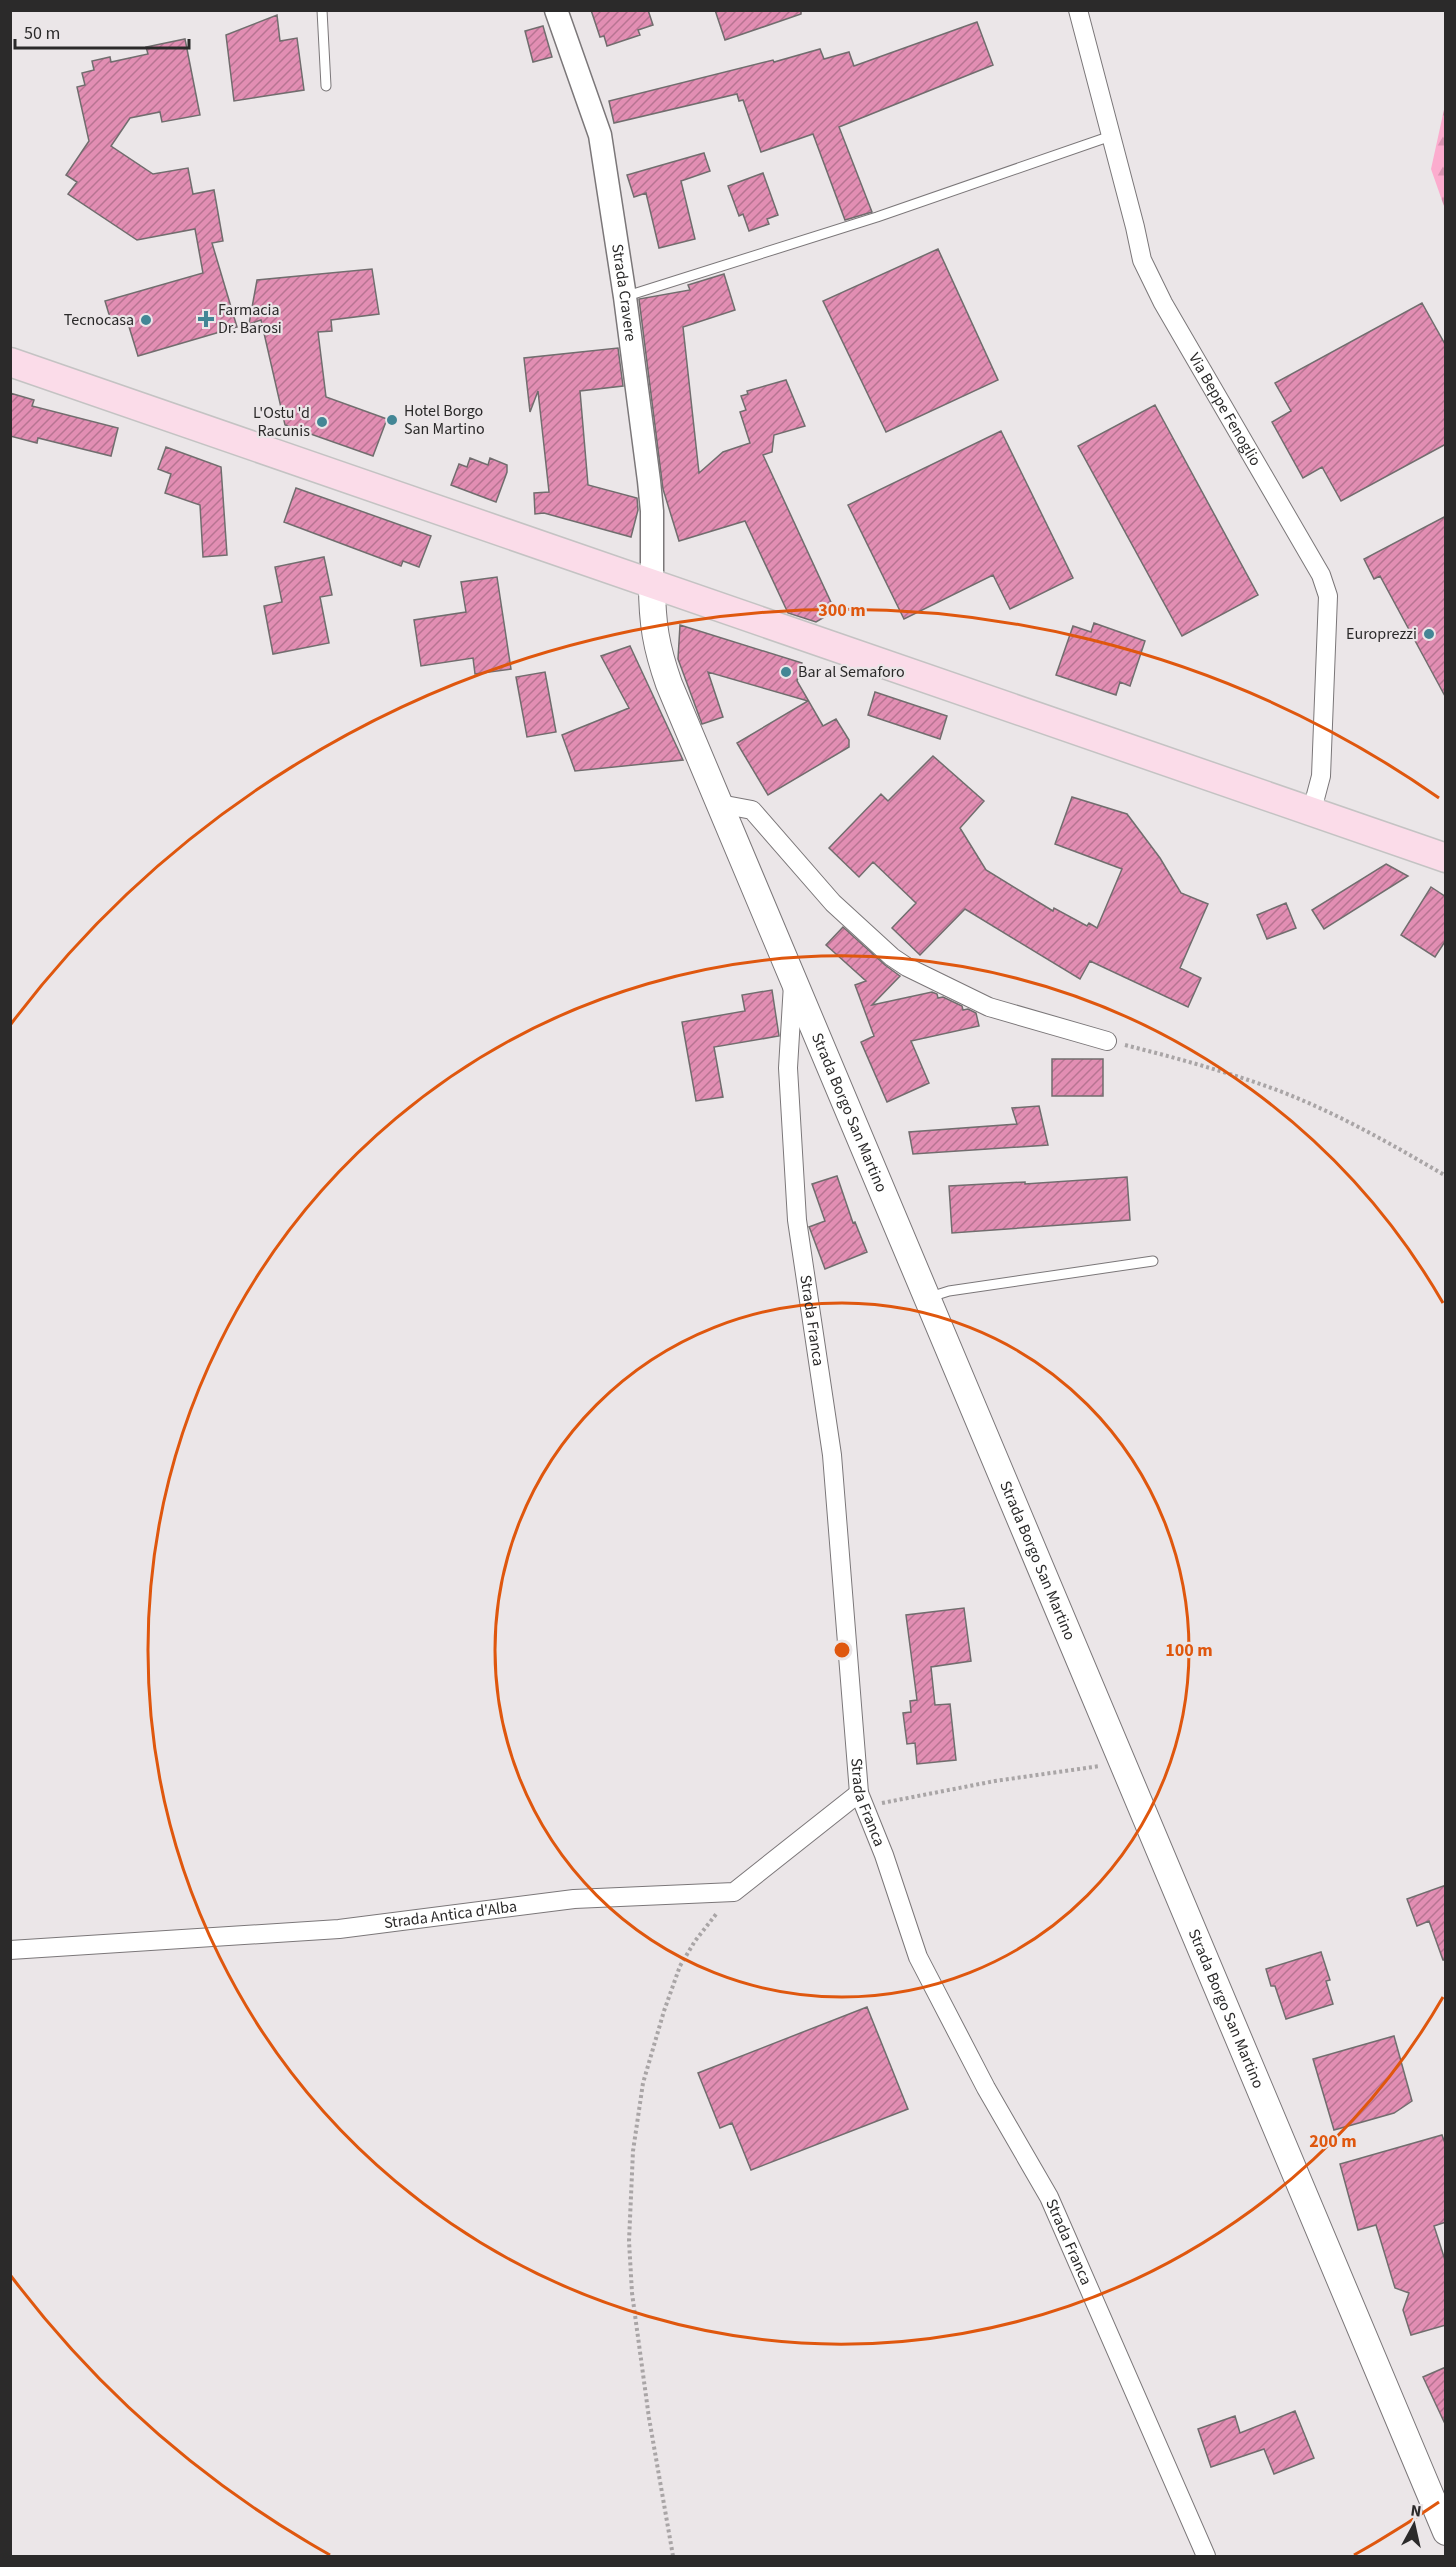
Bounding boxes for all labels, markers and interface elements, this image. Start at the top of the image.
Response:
scale bar [15,12,189,50]
text: 50 m [24,21,60,46]
street label: Strada Cravere [606,242,642,343]
place label: Farmacia Dr. Barosi [218,299,282,339]
place label: Tecnocasa [64,309,134,331]
marker: Farmacia Dr. Barosi [199,312,213,326]
marker: Tecnocasa [139,313,153,327]
street label: Via Beppe Fenoglio [1183,349,1266,470]
place label: Hotel Borgo San Martino [404,400,485,440]
place label: L'Ostu 'd Racunis [253,402,310,442]
marker: Hotel Borgo San Martino [385,413,399,427]
marker: L'Ostu 'd Racunis [315,415,329,429]
text: 300 m [818,598,866,623]
place label: Europrezzi [1346,623,1417,645]
marker: Europrezzi [1422,627,1436,641]
place label: Bar al Semaforo [798,661,905,683]
marker: Bar al Semaforo [779,665,793,679]
street label: Strada Borgo San Martino [806,1030,892,1196]
street label: Strada Franca [794,1273,830,1368]
street label: Strada Borgo San Martino [994,1478,1081,1644]
text: 100 m [1165,1638,1213,1663]
centre of rings [832,1640,852,1660]
street label: Strada Franca [845,1757,890,1850]
street label: Strada Antica d'Alba [383,1895,518,1934]
street label: Strada Borgo San Martino [1183,1926,1269,2092]
text: 200 m [1309,2129,1357,2154]
street label: Strada Franca [1040,2195,1097,2288]
north arrow [1384,2495,1444,2555]
text: N [1409,2500,1423,2523]

